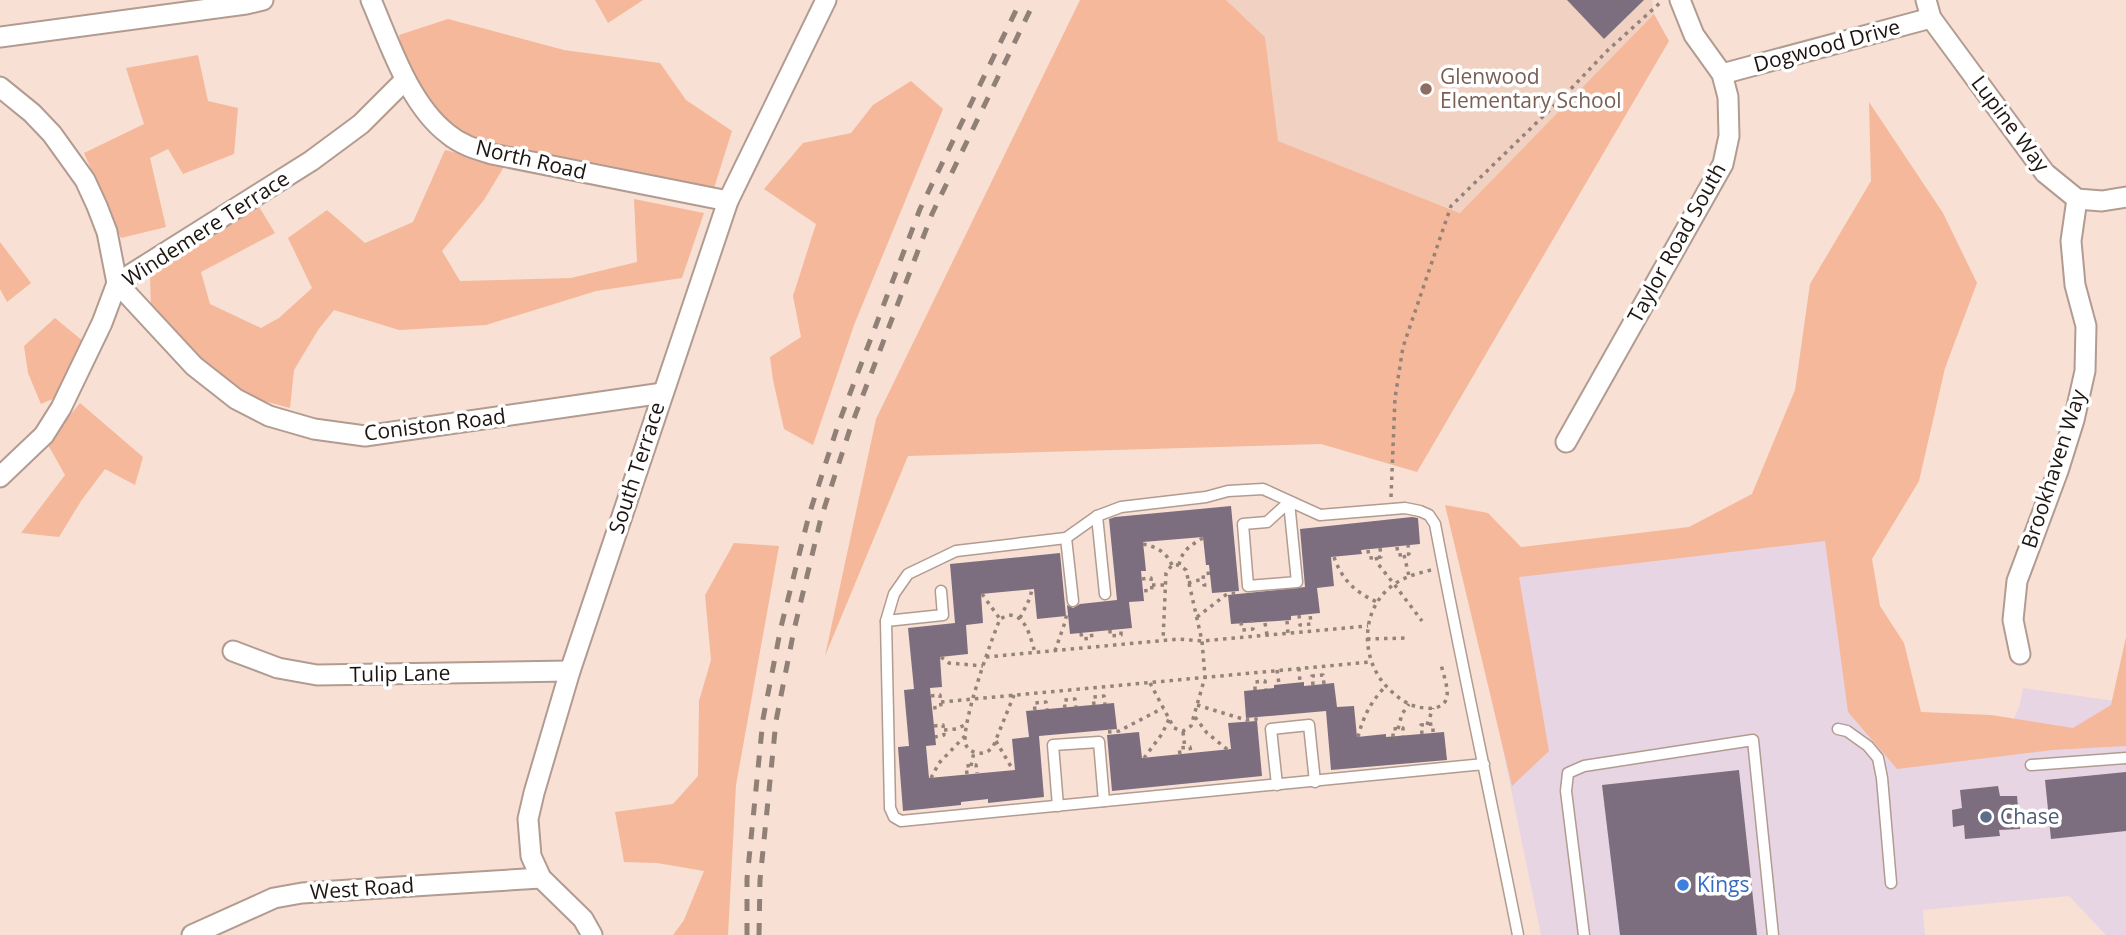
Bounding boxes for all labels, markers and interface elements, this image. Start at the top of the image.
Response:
street label: Dogwood Drive [1750,12,1903,78]
place label: Glenwood Elementary School [1440,62,1622,114]
street label: Lupine Way [1965,70,2056,178]
marker: Glenwood Elementary School [1418,81,1434,97]
street label: North Road [473,133,589,185]
street label: Taylor Road South [1621,158,1732,327]
street label: Windemere Terrace [117,164,294,293]
street label: Brookhaven Way [2014,385,2092,552]
street label: South Terrace [602,398,671,537]
street label: Coniston Road [362,401,507,447]
street label: Tulip Lane [349,658,451,688]
place label: Chase [2000,802,2060,830]
marker: Chase [1978,809,1994,825]
street label: West Road [309,870,415,906]
place label: Kings [1697,870,1749,898]
marker: Kings [1675,877,1691,893]

